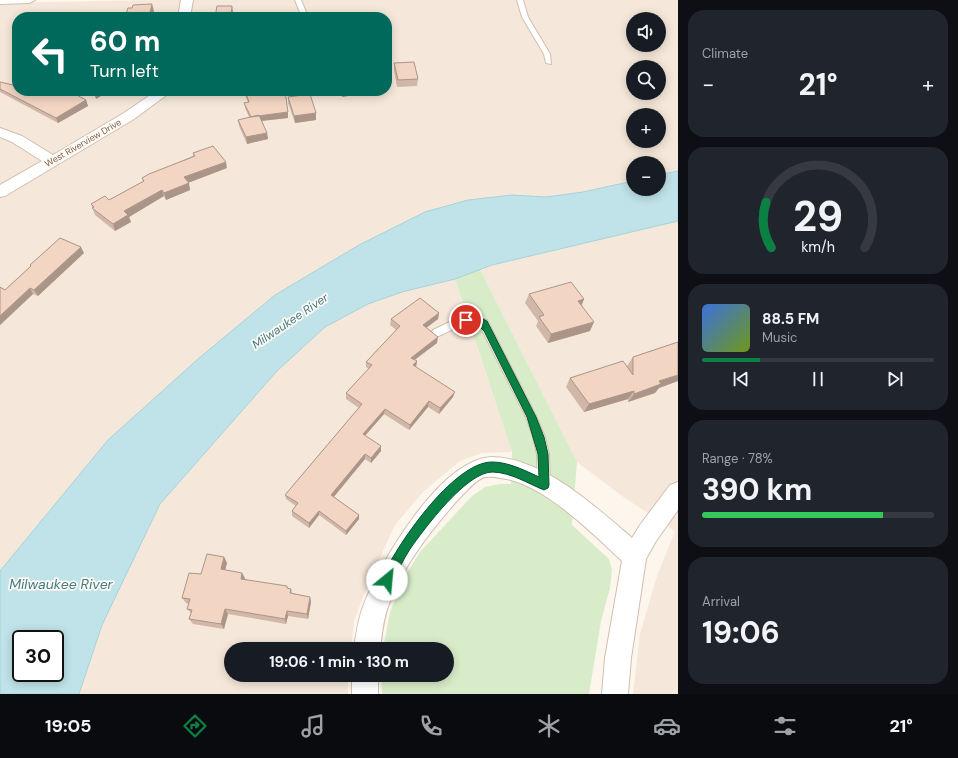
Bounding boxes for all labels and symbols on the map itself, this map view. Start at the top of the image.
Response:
street label: West Riverview Drive [43,116,123,170]
water label: Milwaukee River [249,289,332,352]
pin [449,303,483,337]
position arrow [366,559,408,601]
water label: Milwaukee River [9,575,114,593]
speed limit sign: 30 [12,630,64,682]

